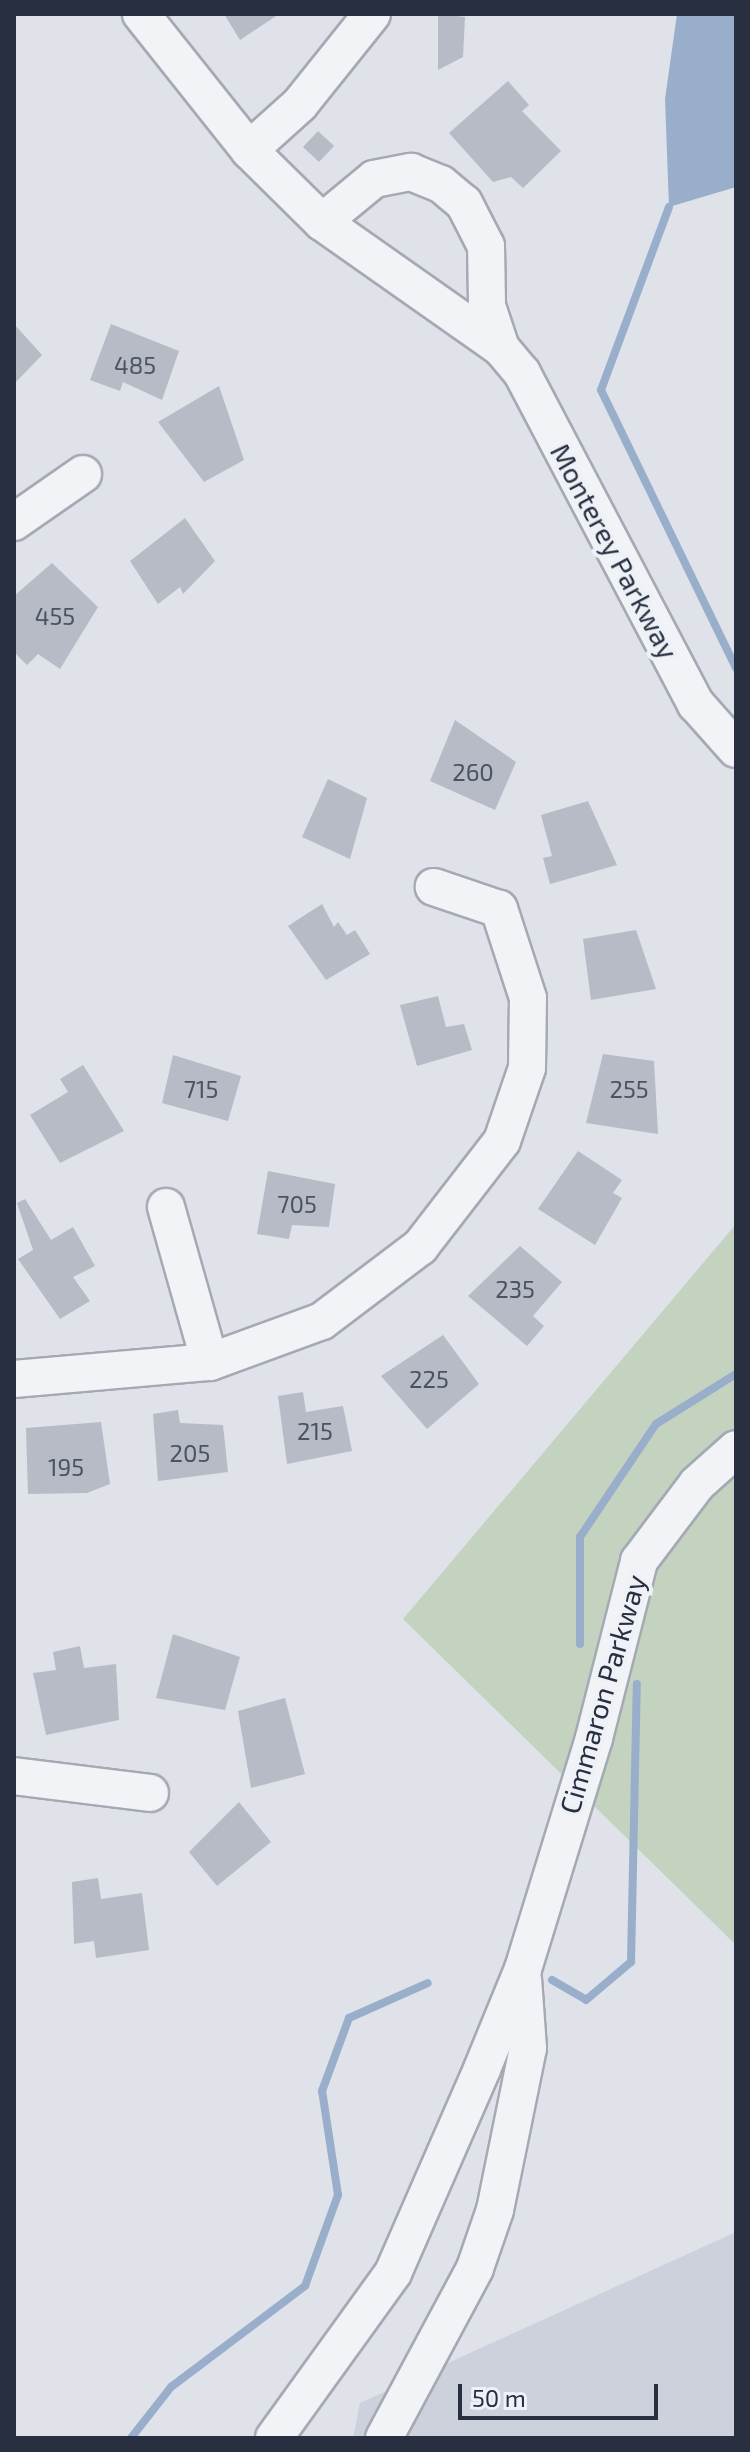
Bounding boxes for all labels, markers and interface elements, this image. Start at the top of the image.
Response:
house number: 485 [114,351,156,379]
street label: Monterey Parkway [544,437,686,665]
house number: 455 [35,602,75,630]
house number: 260 [452,758,494,786]
house number: 715 [184,1075,218,1103]
house number: 255 [609,1075,649,1103]
house number: 705 [277,1190,317,1218]
house number: 235 [495,1275,535,1303]
house number: 225 [409,1365,449,1393]
house number: 215 [297,1417,333,1445]
house number: 205 [170,1439,210,1467]
house number: 195 [48,1453,84,1481]
street label: Cimmaron Parkway [552,1571,652,1817]
scale bar [462,2368,662,2418]
text: 50 m [472,2383,526,2412]

